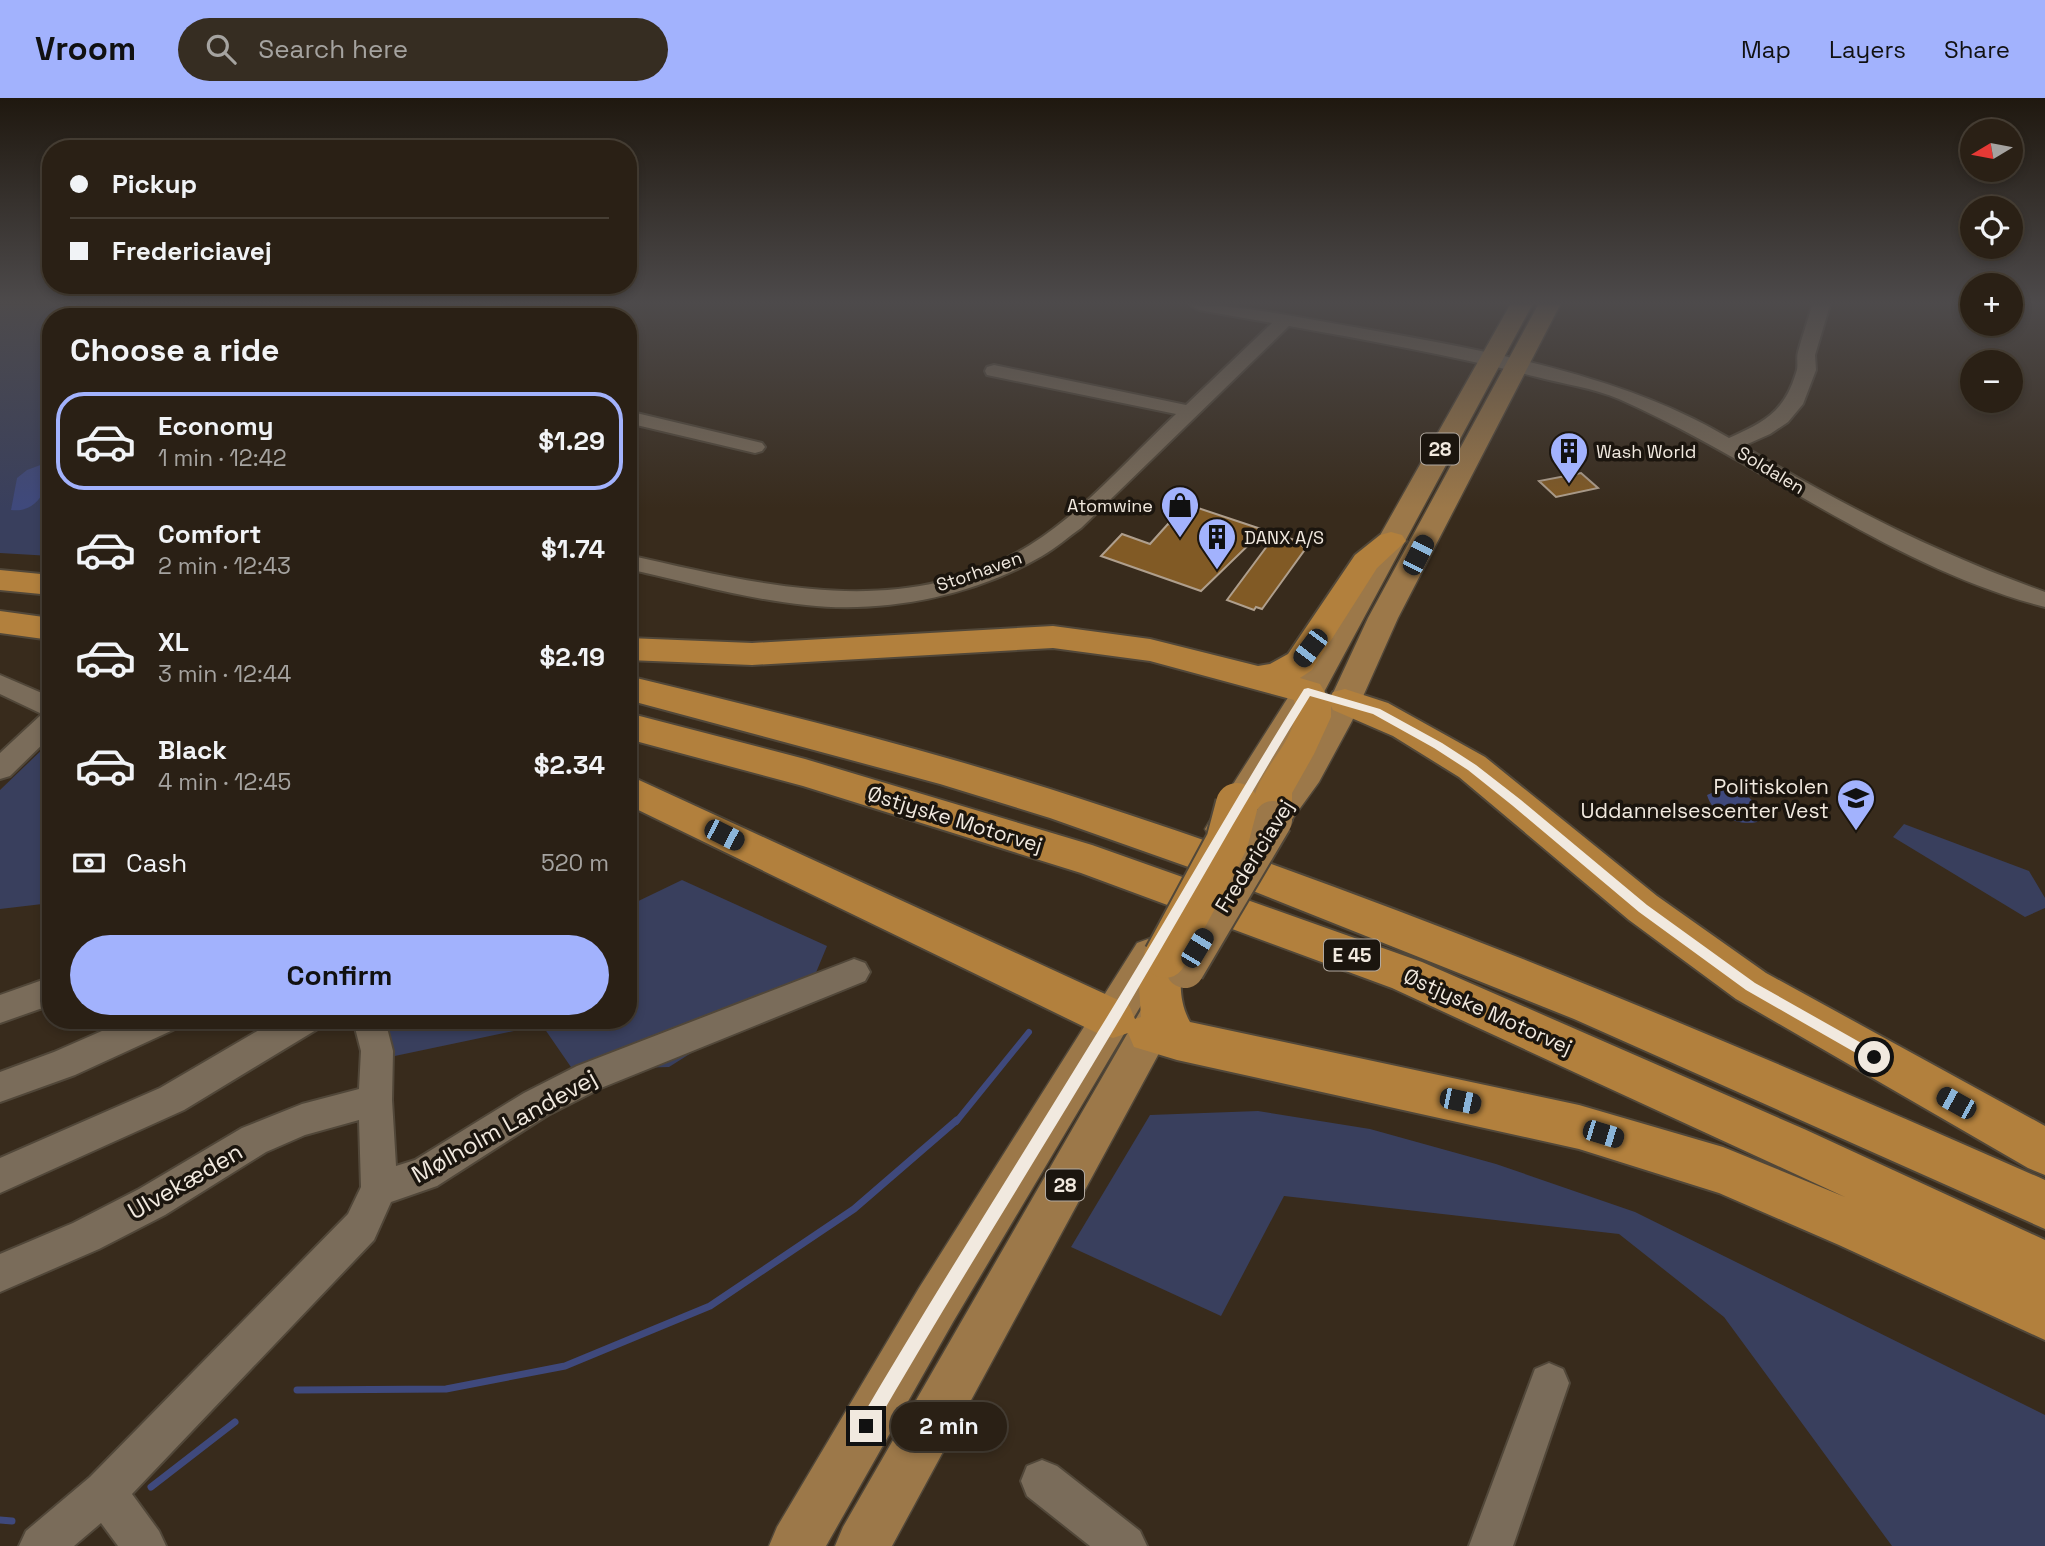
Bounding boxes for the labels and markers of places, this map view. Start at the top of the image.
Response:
building icon: Wash World [1548,430,1590,485]
place label: Wash World [1596,440,1696,463]
shop icon: Atomwine [1159,484,1201,539]
place label: Atomwine [1067,494,1153,517]
building icon: DANX A/S [1196,516,1238,571]
place label: DANX A/S [1244,526,1324,549]
place label: Politiskolen Uddannelsescenter Vest [1581,773,1829,824]
school or university icon: Politiskolen Uddannelsescenter Vest [1835,777,1877,832]

